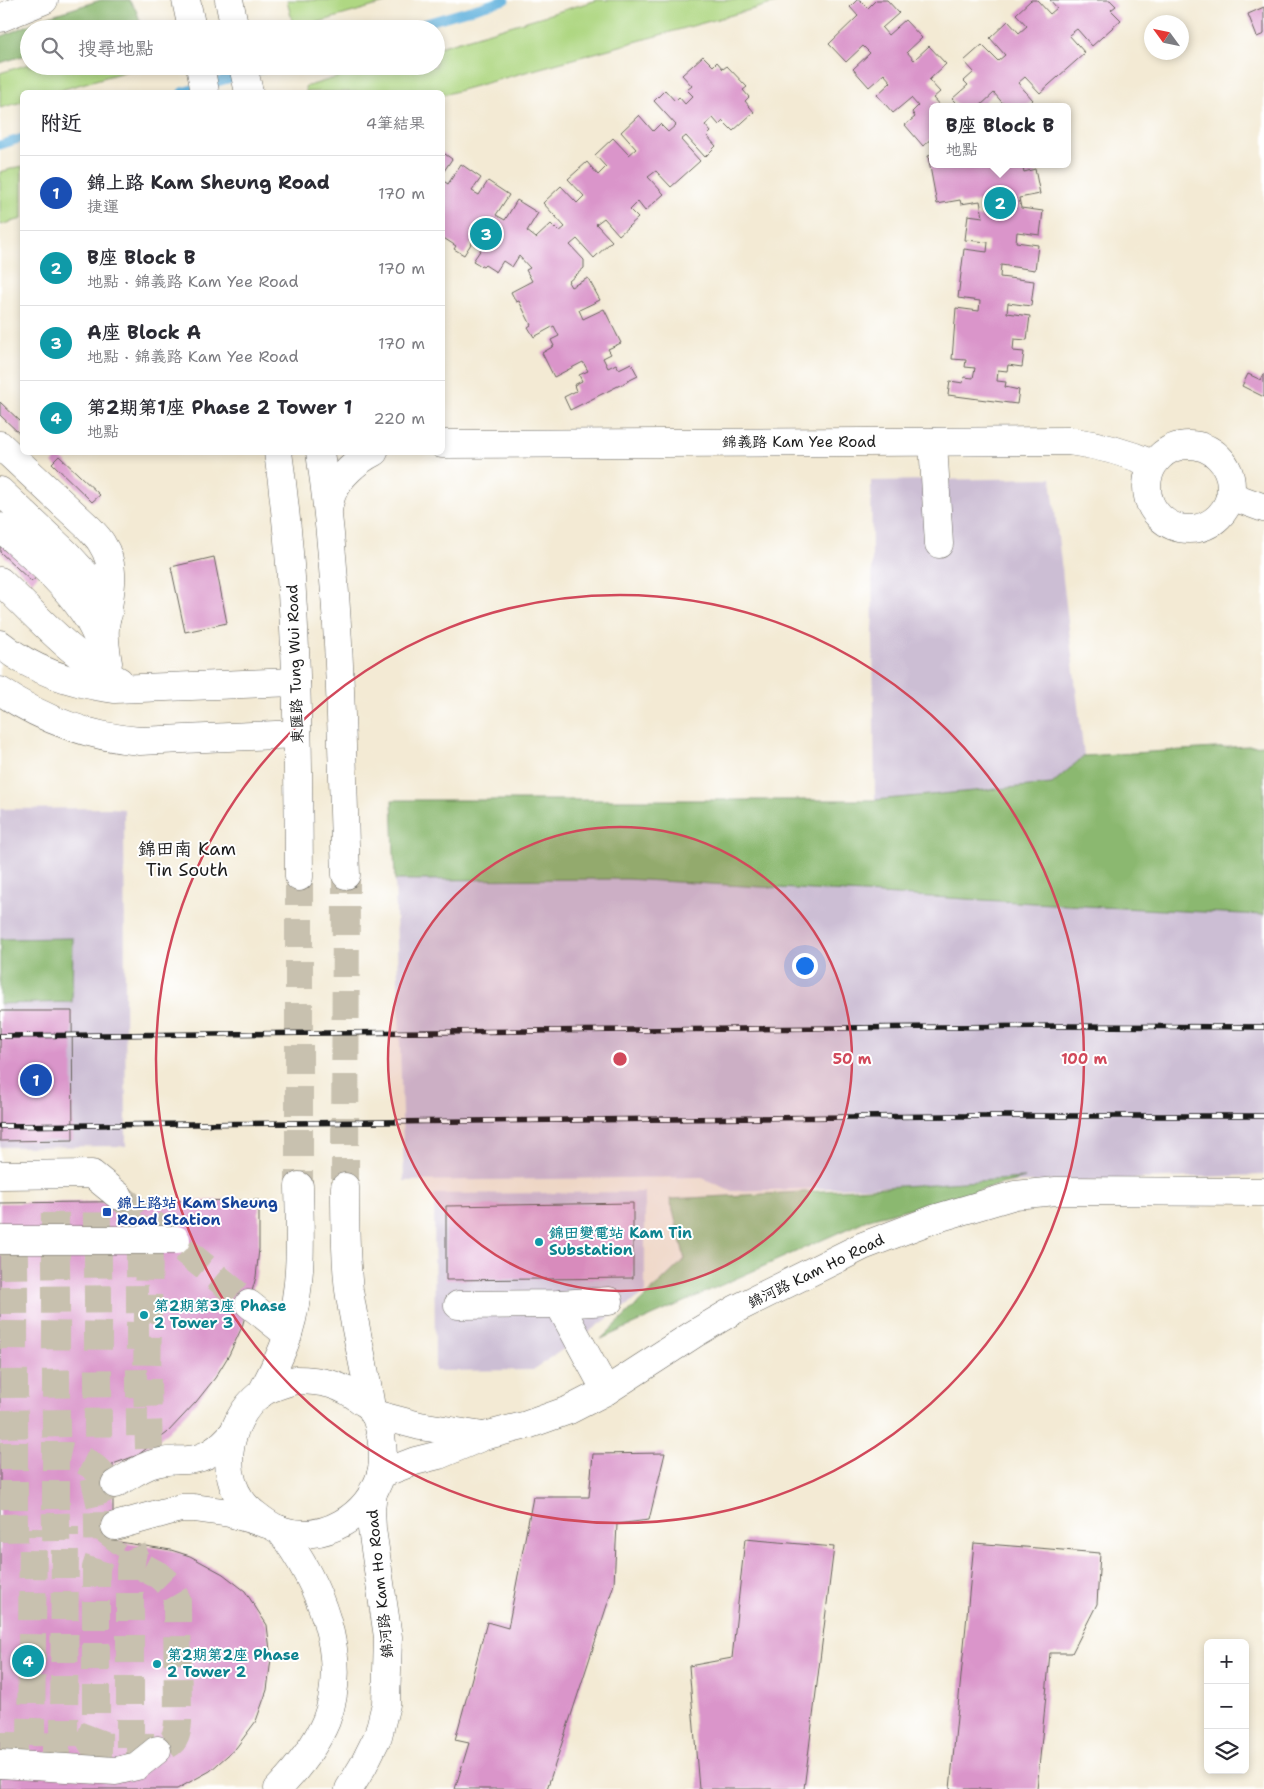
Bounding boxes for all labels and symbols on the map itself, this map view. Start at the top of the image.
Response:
north arrow [1144,15,1189,60]
pin: 2 [984,184,1016,222]
pin: 3 [470,215,502,253]
street label: 錦義路 Kam Yee Road [722,432,876,452]
street label: 東匯路 Tung Wui Road [282,584,308,744]
district label: 錦田南 Kam Tin South [138,837,236,882]
your location [792,953,818,979]
text: 50 m [833,1049,872,1069]
text: 100 m [1061,1049,1107,1069]
centre of rings [611,1050,629,1068]
pin: 1 [20,1061,52,1099]
place label: 錦上路站 Kam Sheung Road Station [117,1193,278,1230]
marker: 錦上路站 Kam Sheung Road Station [101,1206,113,1218]
place label: 錦田變電站 Kam Tin Substation [549,1223,692,1260]
street label: 錦河路 Kam Ho Road [744,1229,888,1313]
marker: 錦田變電站 Kam Tin Substation [533,1236,545,1248]
place label: 第2期第3座 Phase 2 Tower 3 [154,1296,287,1333]
marker: 第2期第3座 Phase 2 Tower 3 [138,1309,150,1321]
street label: 錦河路 Kam Ho Road [362,1508,398,1659]
pin: 4 [12,1642,44,1680]
place label: 第2期第2座 Phase 2 Tower 2 [167,1645,300,1682]
marker: 第2期第2座 Phase 2 Tower 2 [151,1658,163,1670]

